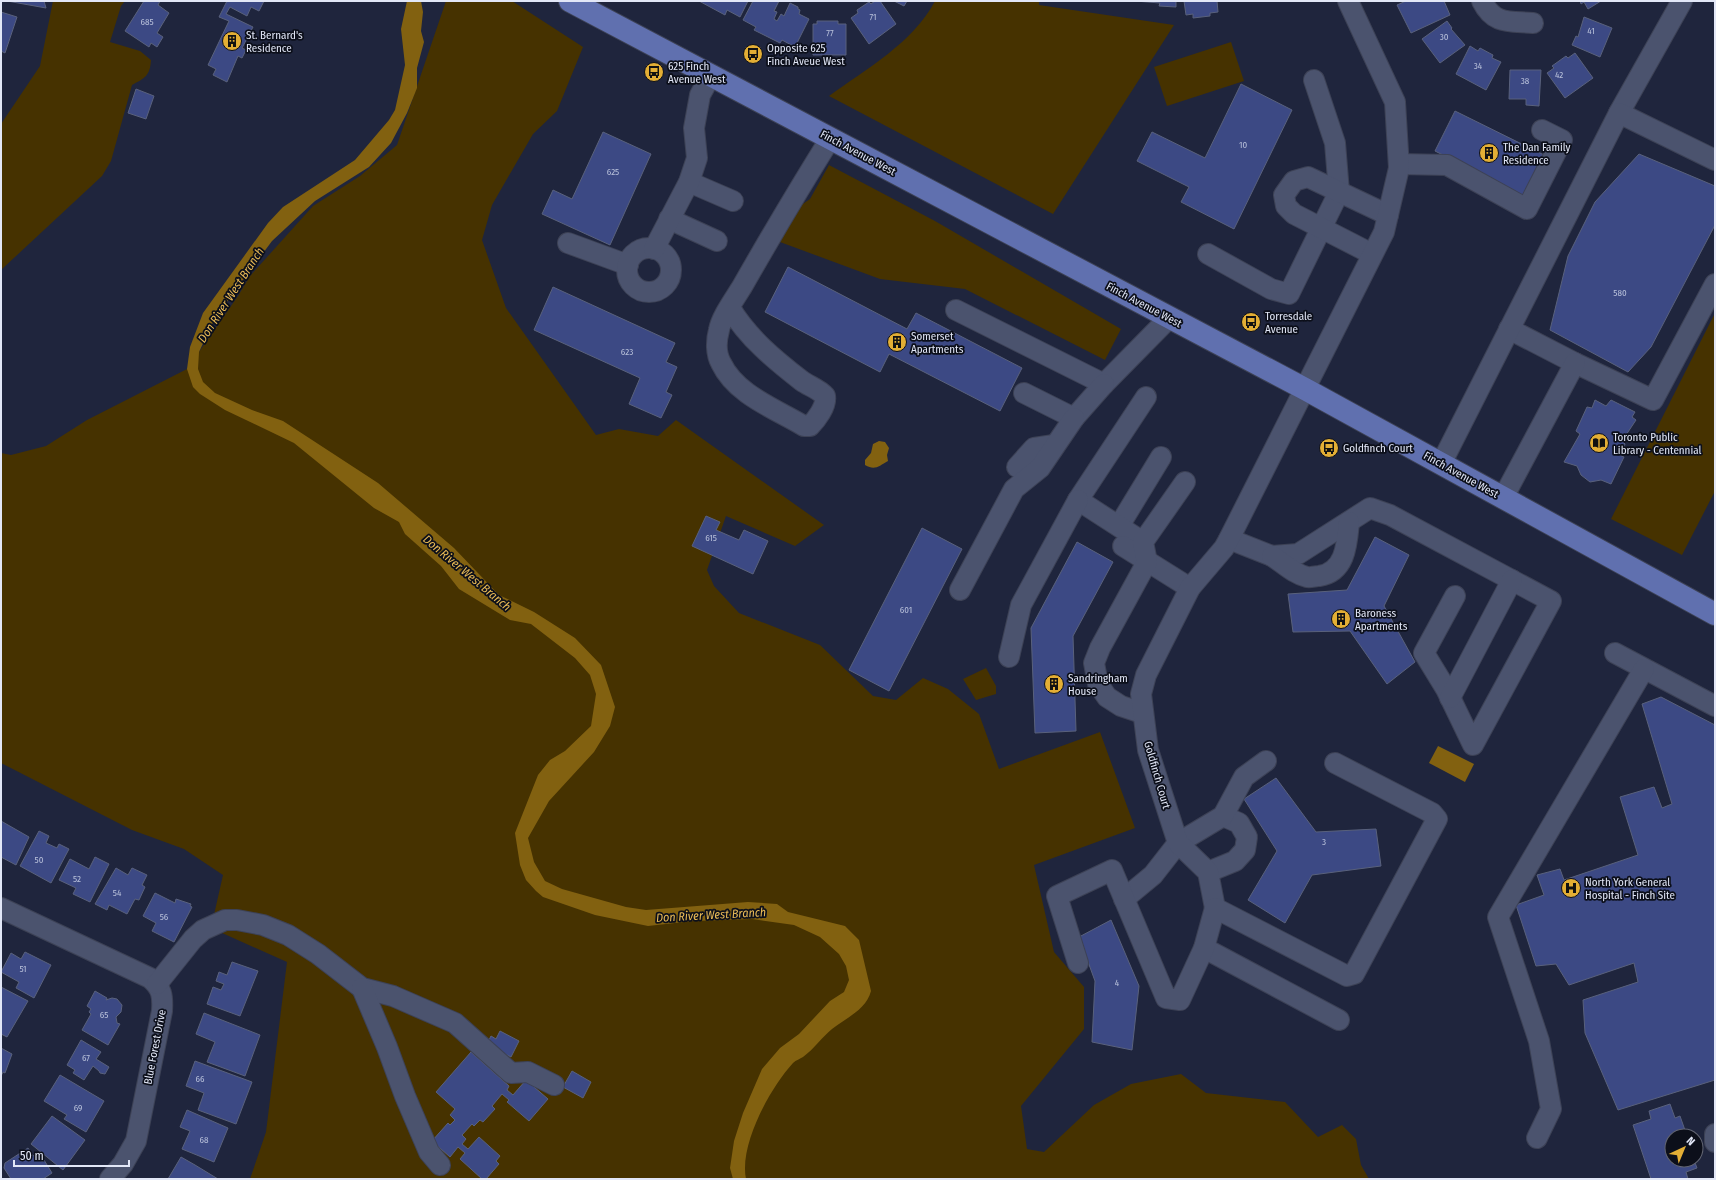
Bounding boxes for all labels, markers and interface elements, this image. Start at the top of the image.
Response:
house number: 71 [869,12,877,22]
house number: 685 [140,17,154,27]
house number: 41 [1587,26,1595,36]
house number: 77 [826,28,834,38]
place label: St. Bernard's Residence [246,29,303,55]
building icon: St. Bernard's Residence [221,30,243,52]
house number: 30 [1440,32,1449,42]
place label: Opposite 625 Finch Aveue West [767,42,845,68]
bus stop icon: Opposite 625 Finch Aveue West [742,43,764,65]
place label: 625 Finch Avenue West [668,60,726,86]
bus stop icon: 625 Finch Avenue West [643,61,665,83]
house number: 34 [1474,61,1483,71]
house number: 42 [1555,70,1563,80]
house number: 38 [1521,76,1530,86]
street label: Finch Avenue West [818,128,898,179]
house number: 10 [1239,140,1247,150]
place label: The Dan Family Residence [1503,141,1571,167]
building icon: The Dan Family Residence [1478,142,1500,164]
house number: 625 [607,167,619,177]
water label: Don River West Branch [195,245,267,345]
street label: Finch Avenue West [1104,280,1184,331]
house number: 580 [1613,288,1627,298]
place label: Torresdale Avenue [1265,310,1312,336]
bus stop icon: Torresdale Avenue [1240,311,1262,333]
place label: Somerset Apartments [911,330,964,356]
building icon: Somerset Apartments [886,331,908,353]
house number: 623 [621,347,633,357]
place label: Toronto Public Library - Centennial [1613,431,1701,457]
library icon: Toronto Public Library - Centennial [1588,432,1610,454]
bus stop icon: Goldfinch Court [1318,437,1340,459]
place label: Goldfinch Court [1343,442,1413,455]
street label: Finch Avenue West [1421,449,1501,501]
water label: Don River West Branch [420,532,514,614]
house number: 615 [705,533,717,543]
house number: 601 [900,605,912,615]
place label: Baroness Apartments [1355,607,1408,633]
building icon: Baroness Apartments [1330,608,1352,630]
place label: Sandringham House [1068,672,1128,698]
building icon: Sandringham House [1043,673,1065,695]
street label: Goldfinch Court [1141,740,1173,811]
house number: 3 [1322,837,1326,847]
house number: 50 [35,855,44,865]
house number: 52 [73,874,81,884]
place label: North York General Hospital - Finch Site [1585,876,1675,902]
hospital icon: North York General Hospital - Finch Site [1560,877,1582,899]
house number: 54 [113,888,122,898]
water label: Don River West Branch [656,905,766,925]
house number: 56 [160,912,169,922]
house number: 51 [19,964,27,974]
house number: 4 [1115,978,1120,988]
street label: Blue Forest Drive [141,1008,169,1086]
house number: 65 [100,1010,108,1020]
house number: 67 [82,1053,90,1063]
house number: 66 [196,1074,205,1084]
house number: 69 [74,1103,82,1113]
north arrow [1664,1128,1704,1168]
text: N [1684,1134,1697,1148]
house number: 68 [200,1135,209,1145]
scale bar [14,1142,129,1168]
text: 50 m [20,1149,44,1163]

